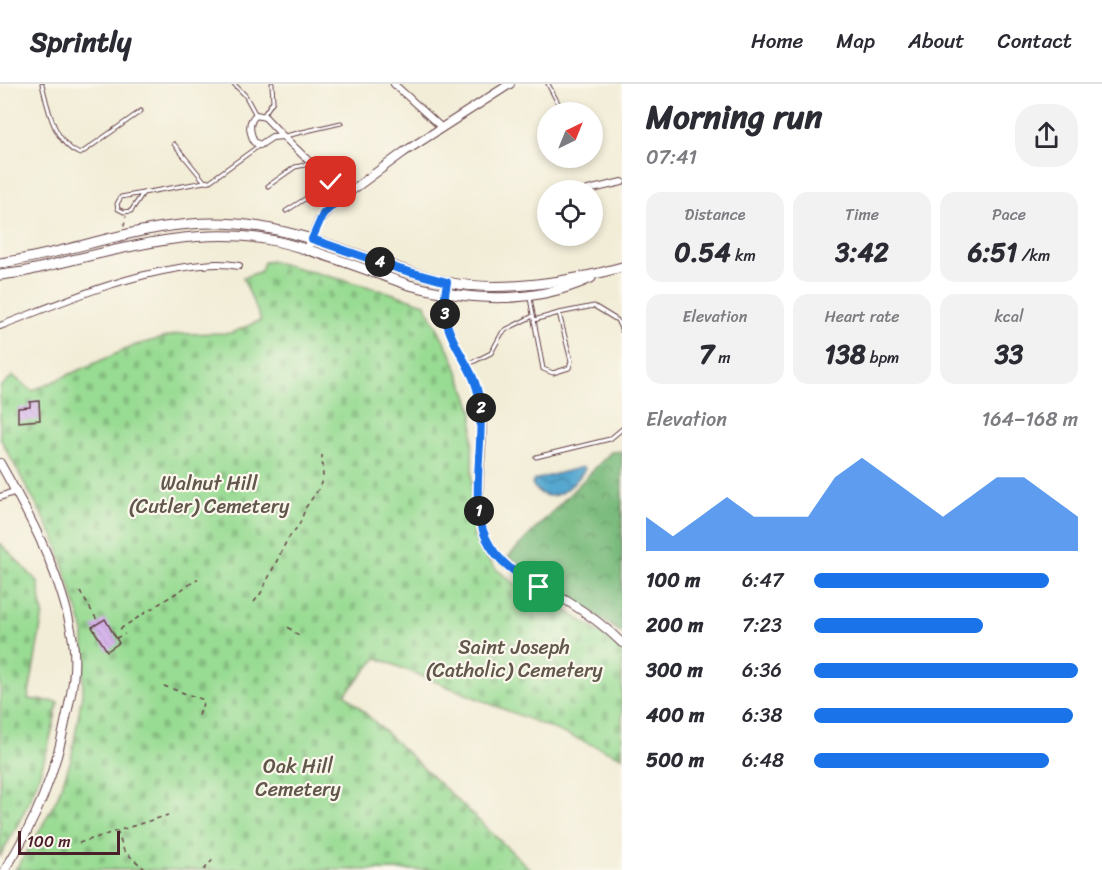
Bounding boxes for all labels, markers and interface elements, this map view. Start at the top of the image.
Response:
text: Sprintly [30,17,131,66]
text: Home [751,22,803,60]
text: Map [836,22,875,60]
text: About [908,22,965,60]
text: Contact [998,22,1072,60]
text: Morning run [646,88,822,146]
north arrow [537,102,603,168]
map controls [537,102,603,246]
button: share [1015,104,1078,167]
text: 07:41 [646,140,697,175]
pin [305,156,356,207]
icon: check [314,165,347,198]
button: locate [537,180,603,246]
text: Distance [685,200,745,229]
text: Time [845,200,879,229]
text: Pace [992,200,1026,229]
text: 0.54 [674,229,731,275]
text: 3:42 [835,229,889,275]
text: 6:51 [968,229,1017,275]
text: km [731,241,756,270]
text: /km [1017,241,1050,270]
pin: 4 [365,247,395,277]
text: 4 [375,247,385,276]
pin: 3 [430,299,460,329]
text: 3 [441,299,449,328]
text: Elevation [683,302,747,331]
text: Heart rate [824,302,900,331]
text: kcal [994,302,1024,331]
text: 7 [699,331,714,377]
text: 138 [825,331,866,377]
text: 33 [995,331,1023,377]
text: m [714,343,731,372]
text: bpm [866,343,899,372]
pin: 2 [466,393,496,423]
text: 2 [476,393,486,422]
text: Elevation [646,402,727,437]
text: 164–168 m [982,402,1078,437]
park label: Walnut Hill (Cutler) Cemetery [129,466,290,524]
pin: 1 [464,496,494,526]
text: 1 [476,496,482,525]
pin [513,561,564,612]
text: 100 m [646,563,700,598]
text: 6:47 [742,563,783,598]
icon: arrive [522,570,555,603]
text: 200 m [646,608,703,643]
text: 7:23 [742,608,782,643]
park label: Saint Joseph (Catholic) Cemetery [425,630,603,688]
text: 300 m [646,653,703,688]
text: 6:36 [742,653,782,688]
text: 400 m [646,698,704,733]
text: 6:38 [742,698,782,733]
text: 500 m [646,743,704,778]
text: 6:48 [742,743,784,778]
park label: Oak Hill Cemetery [255,749,341,807]
text: 100 m [27,827,71,856]
scale bar [18,828,120,856]

